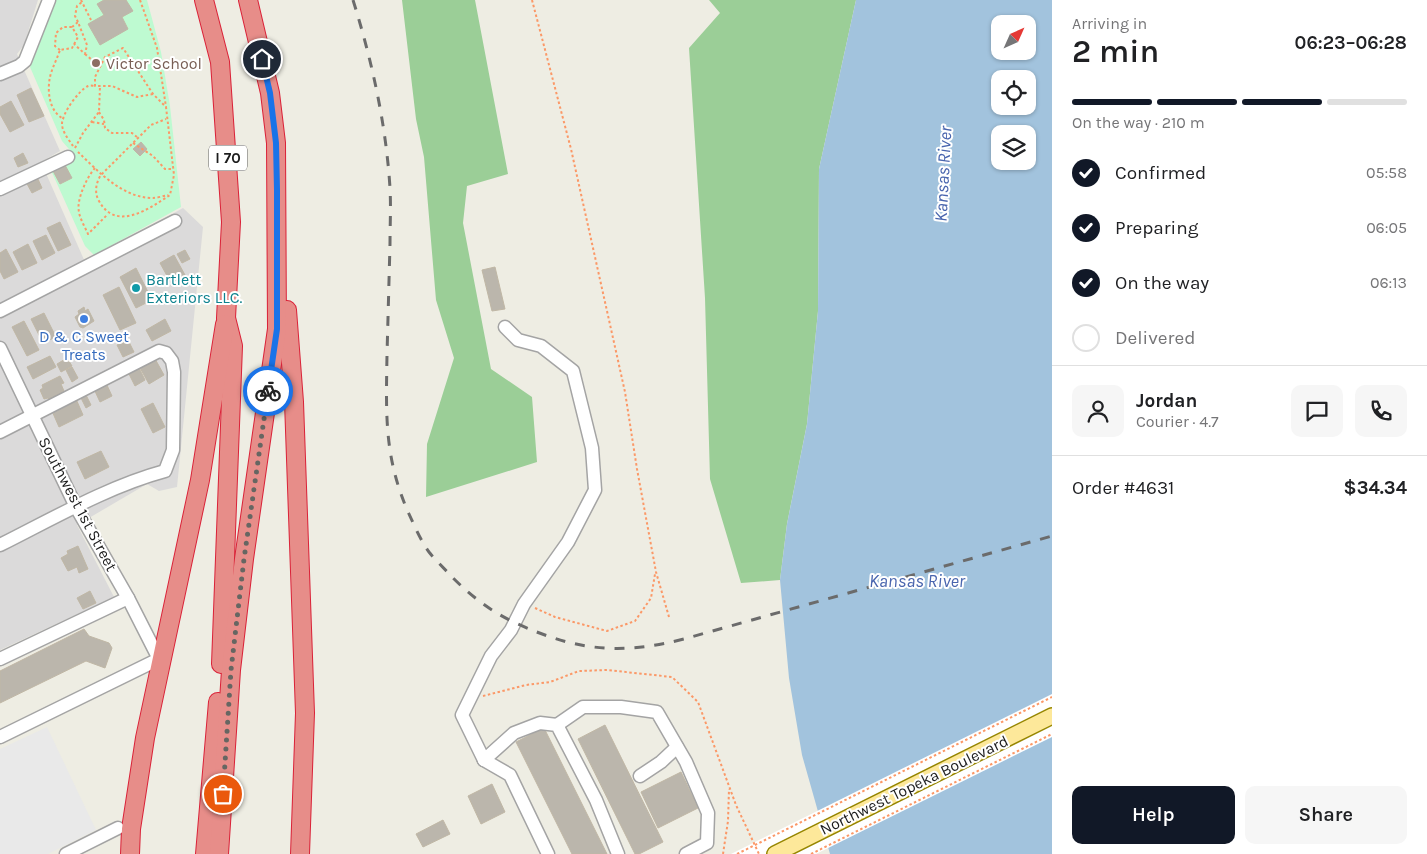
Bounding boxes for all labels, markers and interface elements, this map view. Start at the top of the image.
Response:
text: Arriving in [1072,14,1147,33]
north arrow [991,15,1036,60]
map controls [991,15,1036,170]
text: 06:23–06:28 [1295,32,1407,54]
text: 2 min [1072,33,1159,70]
pin [241,38,283,80]
icon: home [248,45,276,73]
place label: Victor School [106,54,202,73]
marker: Victor School [90,57,102,69]
button: locate [991,70,1036,115]
text: On the way · 210 m [1072,113,1205,132]
water label: Kansas River [930,125,957,223]
button: layers [991,125,1036,170]
road number: I 70 [209,146,247,170]
icon: check [1072,159,1100,187]
text: Confirmed [1115,162,1206,184]
text: 05:58 [1366,163,1407,182]
icon: check [1072,214,1100,242]
text: Preparing [1115,217,1198,239]
text: 06:05 [1366,218,1407,237]
icon: check [1072,269,1100,297]
place label: Bartlett Exteriors LLC. [146,270,242,307]
text: On the way [1115,272,1209,294]
text: 06:13 [1370,273,1407,292]
marker: Bartlett Exteriors LLC. [130,282,142,294]
marker: D & C Sweet Treats [78,313,90,325]
place label: D & C Sweet Treats [39,327,129,364]
text: Delivered [1115,327,1195,349]
courier [243,366,293,416]
icon: bike [254,377,282,405]
button: person [1072,385,1124,437]
button: chat [1291,385,1343,437]
button: phone [1355,385,1407,437]
text: Jordan [1136,390,1197,412]
text: Courier · 4.7 [1136,412,1219,431]
street label: Southwest 1st Street [35,434,121,574]
text: Order #4631 [1072,477,1174,499]
text: $34.34 [1344,477,1407,499]
water label: Kansas River [869,570,966,592]
street label: Northwest Topeka Boulevard [817,731,1011,839]
pin [202,773,244,815]
icon: bag [209,780,237,808]
button: Help [1072,786,1235,844]
button: Share [1245,786,1407,844]

